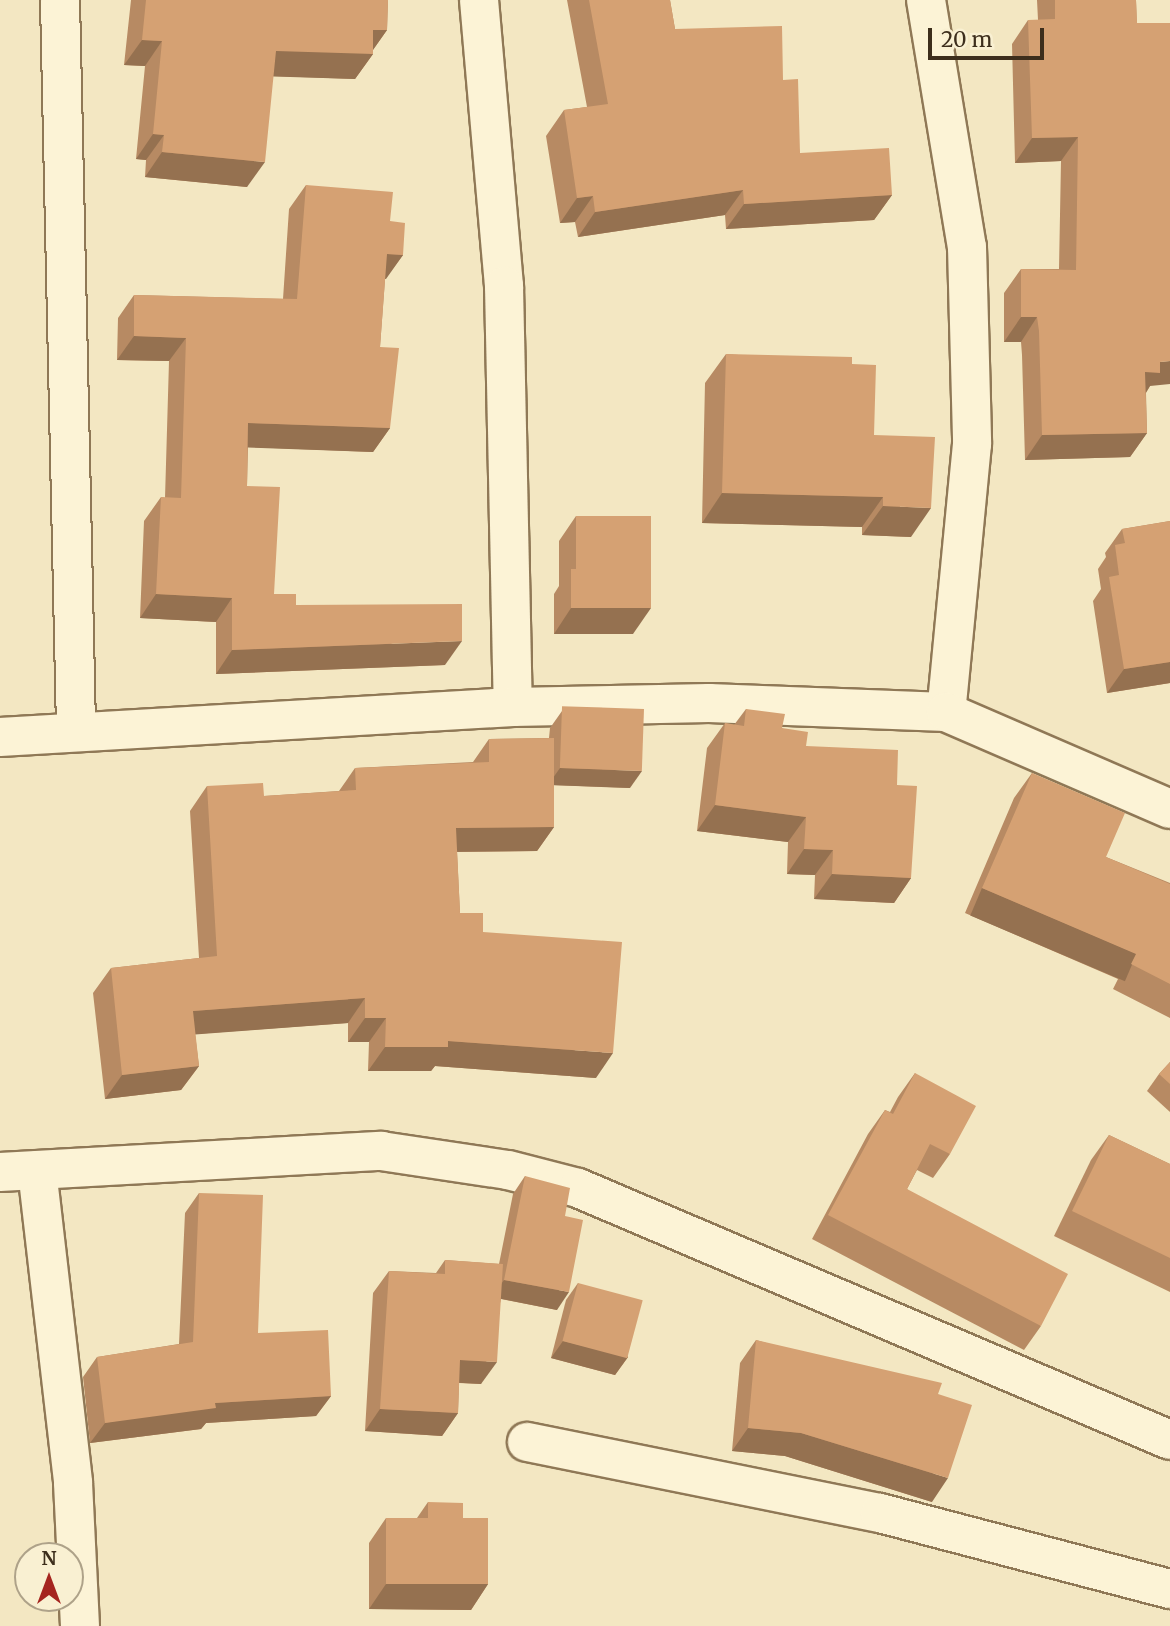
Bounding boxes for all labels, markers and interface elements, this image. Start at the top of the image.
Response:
scale bar [932,14,1048,58]
text: 20 m [941,26,992,53]
north arrow [14,1542,84,1612]
text: N [41,1546,57,1570]

